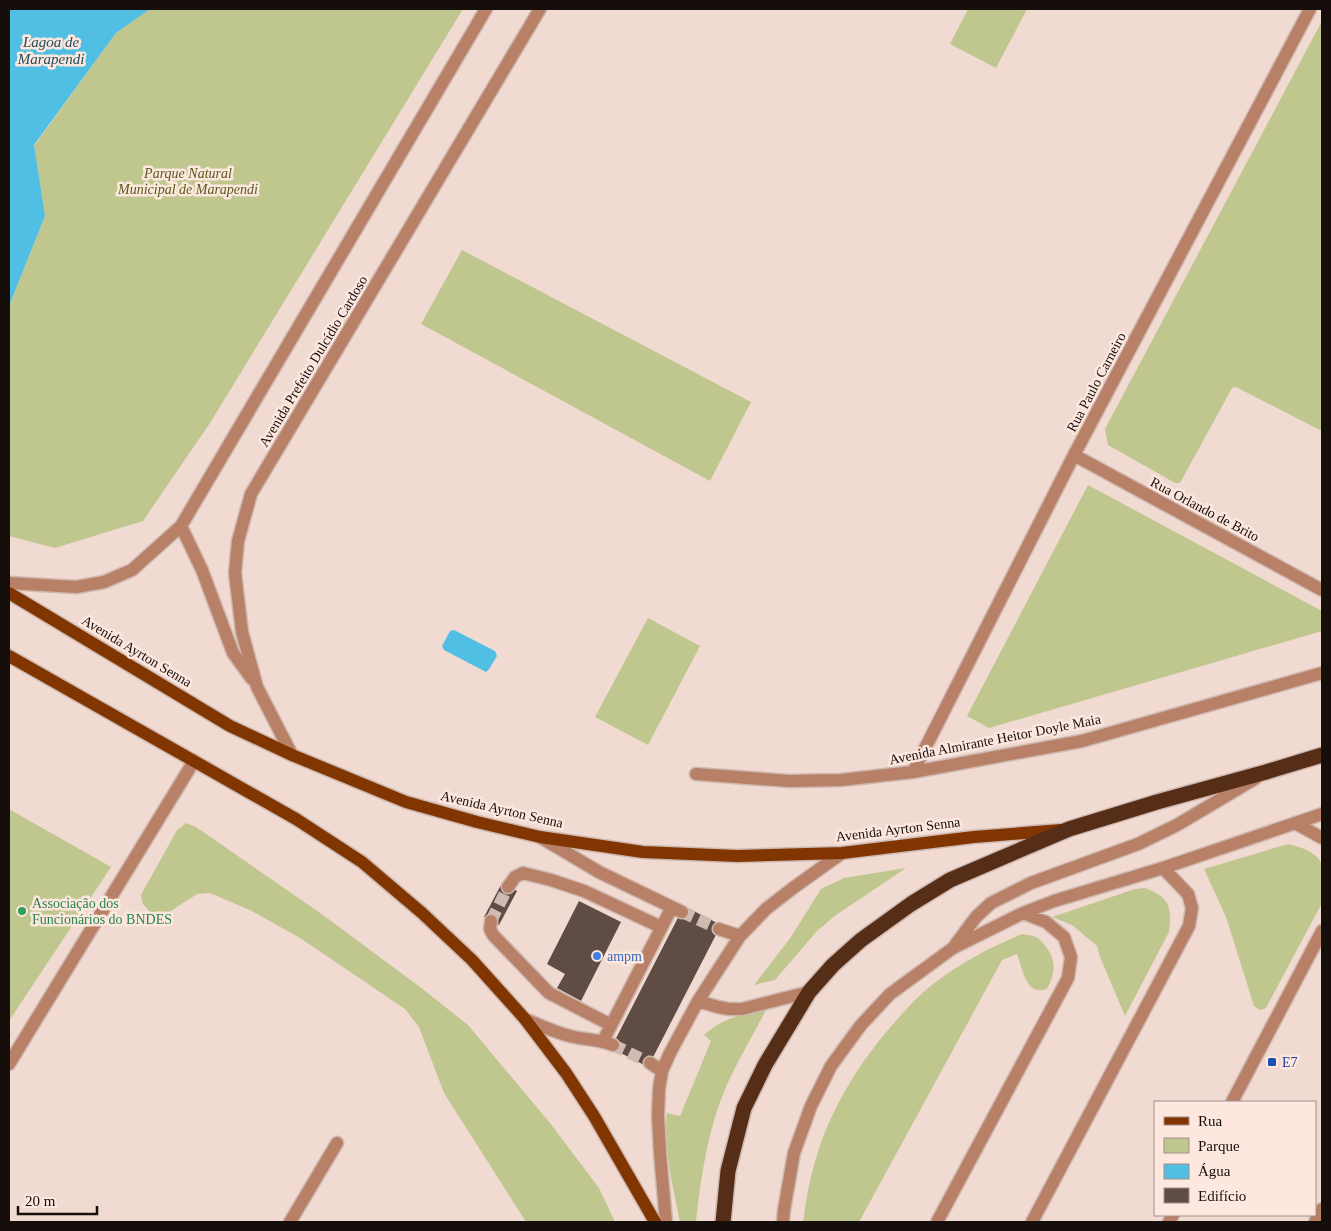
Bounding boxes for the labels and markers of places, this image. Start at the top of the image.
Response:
place label: Associação dos Funcionários do BNDES [32,896,172,927]
marker: Associação dos Funcionários do BNDES [16,905,28,917]
place label: ampm [607,949,642,964]
marker: ampm [591,950,603,962]
place label: E7 [1282,1055,1298,1070]
marker: E7 [1266,1056,1278,1068]

